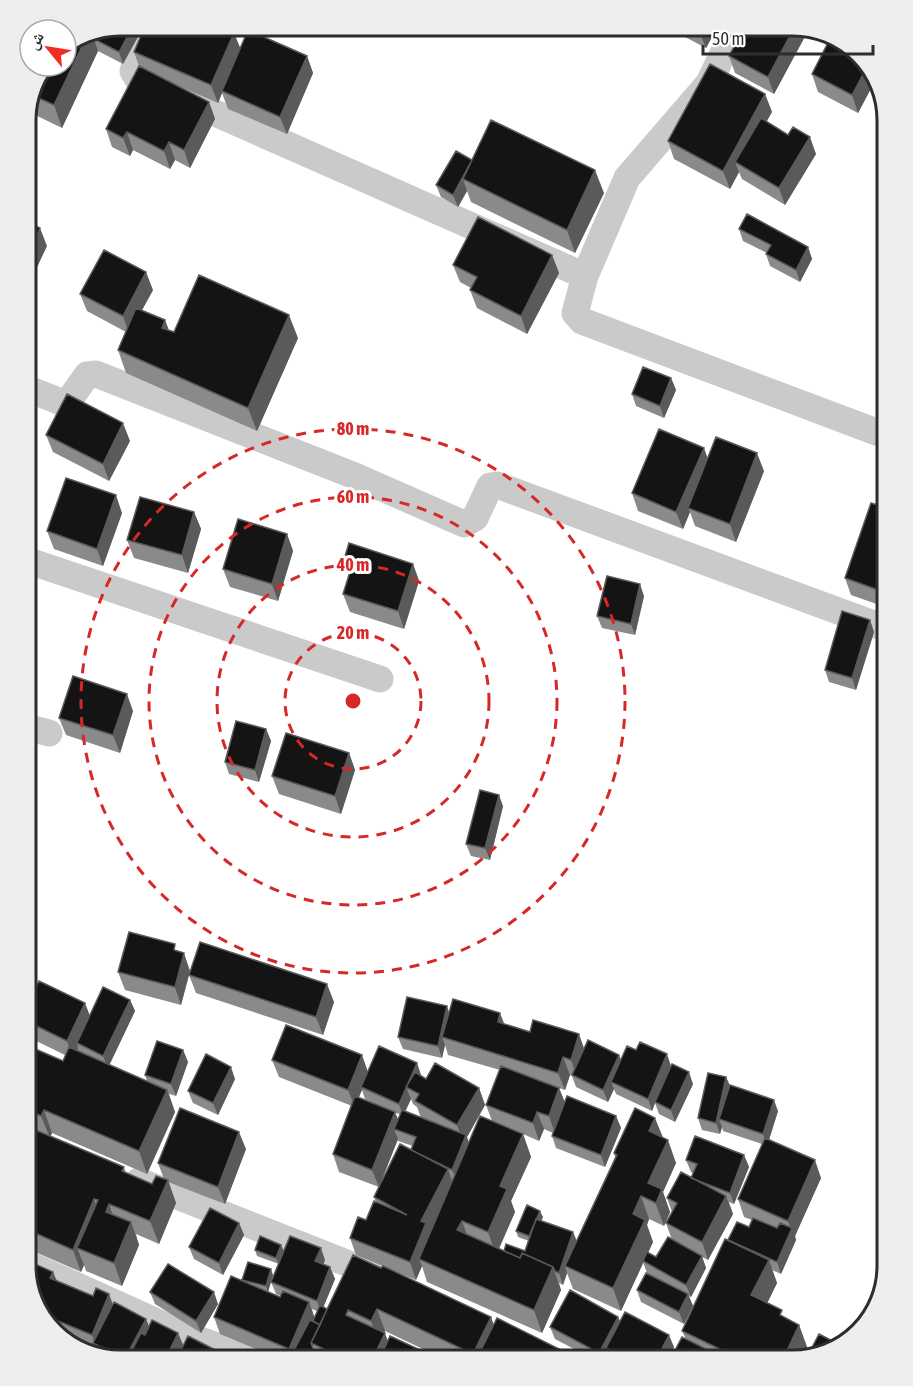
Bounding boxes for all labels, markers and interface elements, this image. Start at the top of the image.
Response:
north arrow [18,18,78,78]
scale bar [703,18,872,56]
text: 50 m [712,28,744,49]
text: ش [23,29,48,53]
text: 80 m [337,418,369,439]
text: 60 m [337,486,369,507]
text: 40 m [336,554,369,575]
text: 20 m [337,622,369,643]
centre of rings [343,691,363,711]

